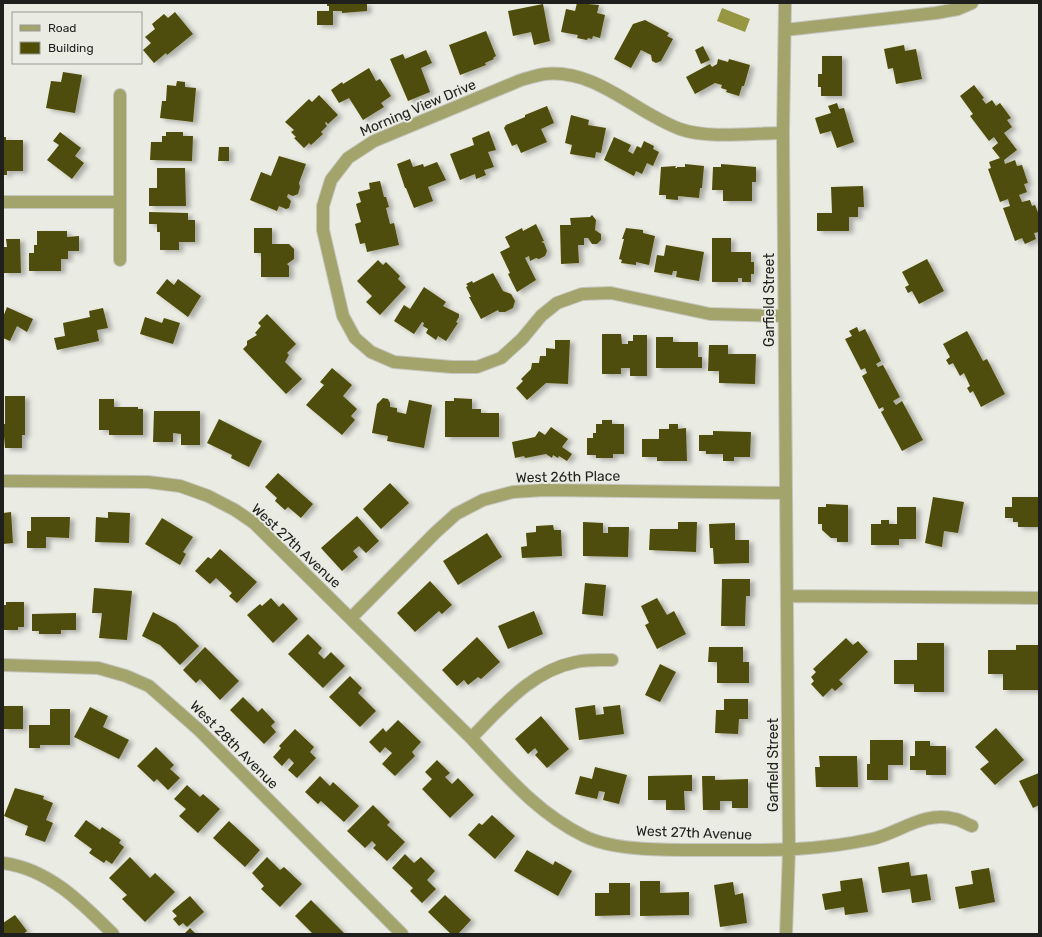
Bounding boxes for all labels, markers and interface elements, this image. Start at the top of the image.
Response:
legend [12,12,142,64]
text: Road [48,21,76,35]
text: Building [48,41,94,55]
street label: Morning View Drive [357,76,479,140]
street label: Garfield Street [761,253,778,347]
street label: West 26th Place [516,468,621,486]
street label: West 27th Avenue [248,500,344,592]
street label: West 28th Avenue [186,697,282,793]
street label: Garfield Street [765,718,782,812]
street label: West 27th Avenue [636,822,753,844]

